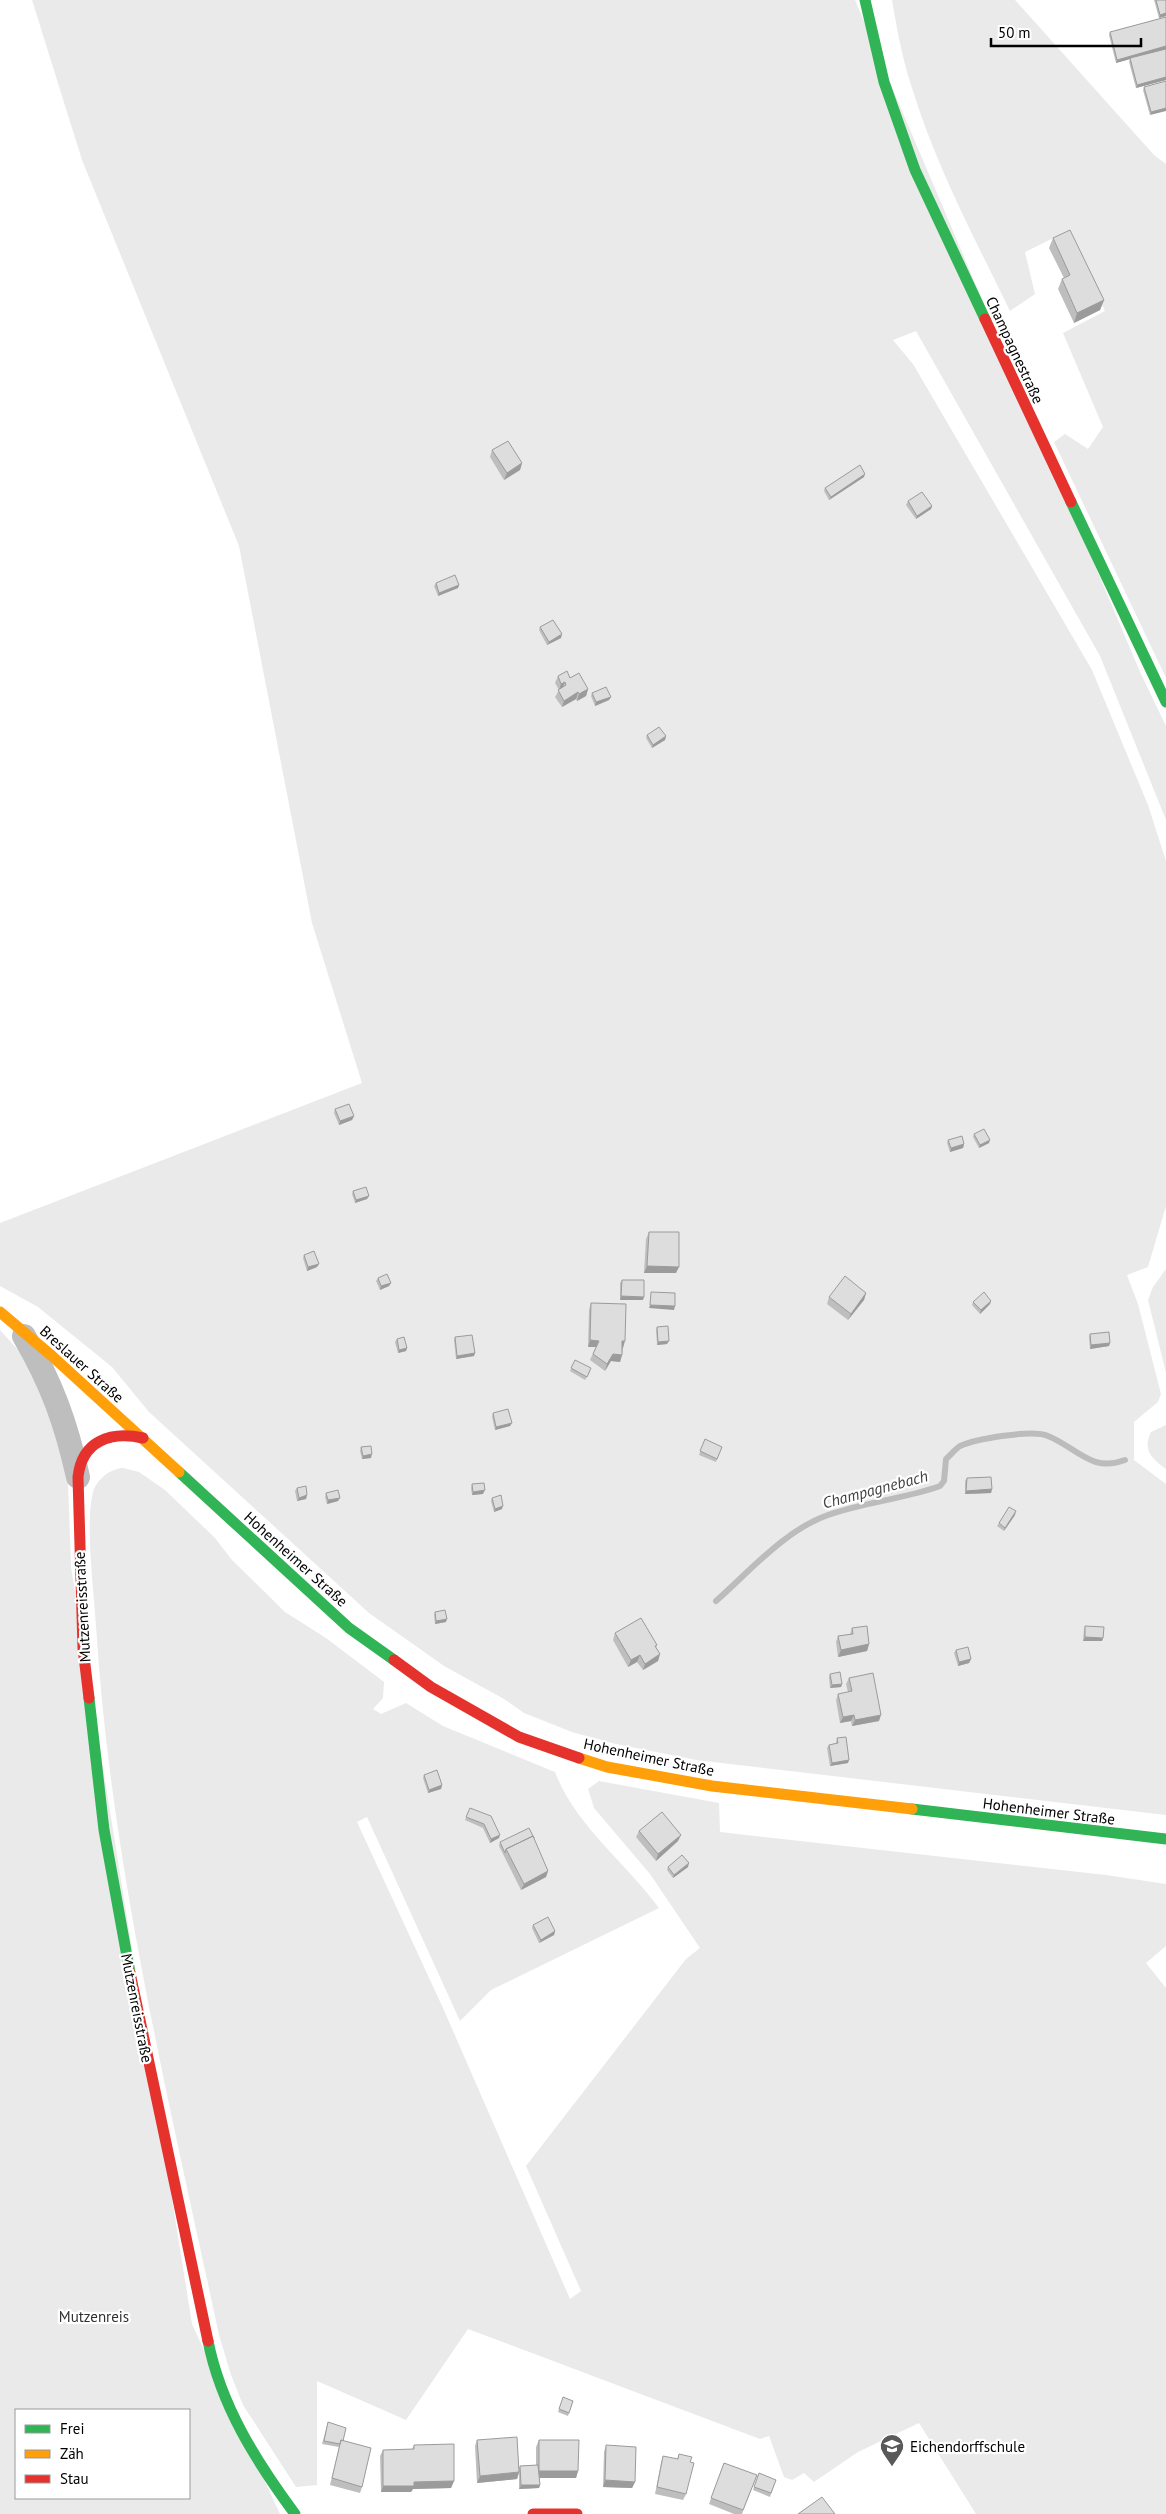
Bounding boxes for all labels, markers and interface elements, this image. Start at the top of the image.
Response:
scale bar [991,15,1141,47]
text: 50 m [998,23,1031,42]
street label: Champagnestraße [982,293,1048,407]
street label: Breslauer Straße [36,1321,128,1407]
water label: Champagnebach [820,1465,930,1513]
street label: Hohenheimer Straße [240,1507,352,1611]
street label: Mutzenreisstraße [70,1551,94,1663]
street label: Hohenheimer Straße [582,1734,716,1780]
street label: Hohenheimer Straße [982,1793,1116,1829]
street label: Mutzenreisstraße [117,1952,157,2064]
park label: Mutzenreis [59,2307,129,2326]
legend [15,2409,190,2499]
text: Frei [60,2419,85,2438]
school or university icon: Eichendorffschule [879,2433,905,2467]
place label: Eichendorffschule [910,2437,1025,2456]
text: Zäh [60,2444,84,2463]
text: Stau [60,2469,89,2488]

